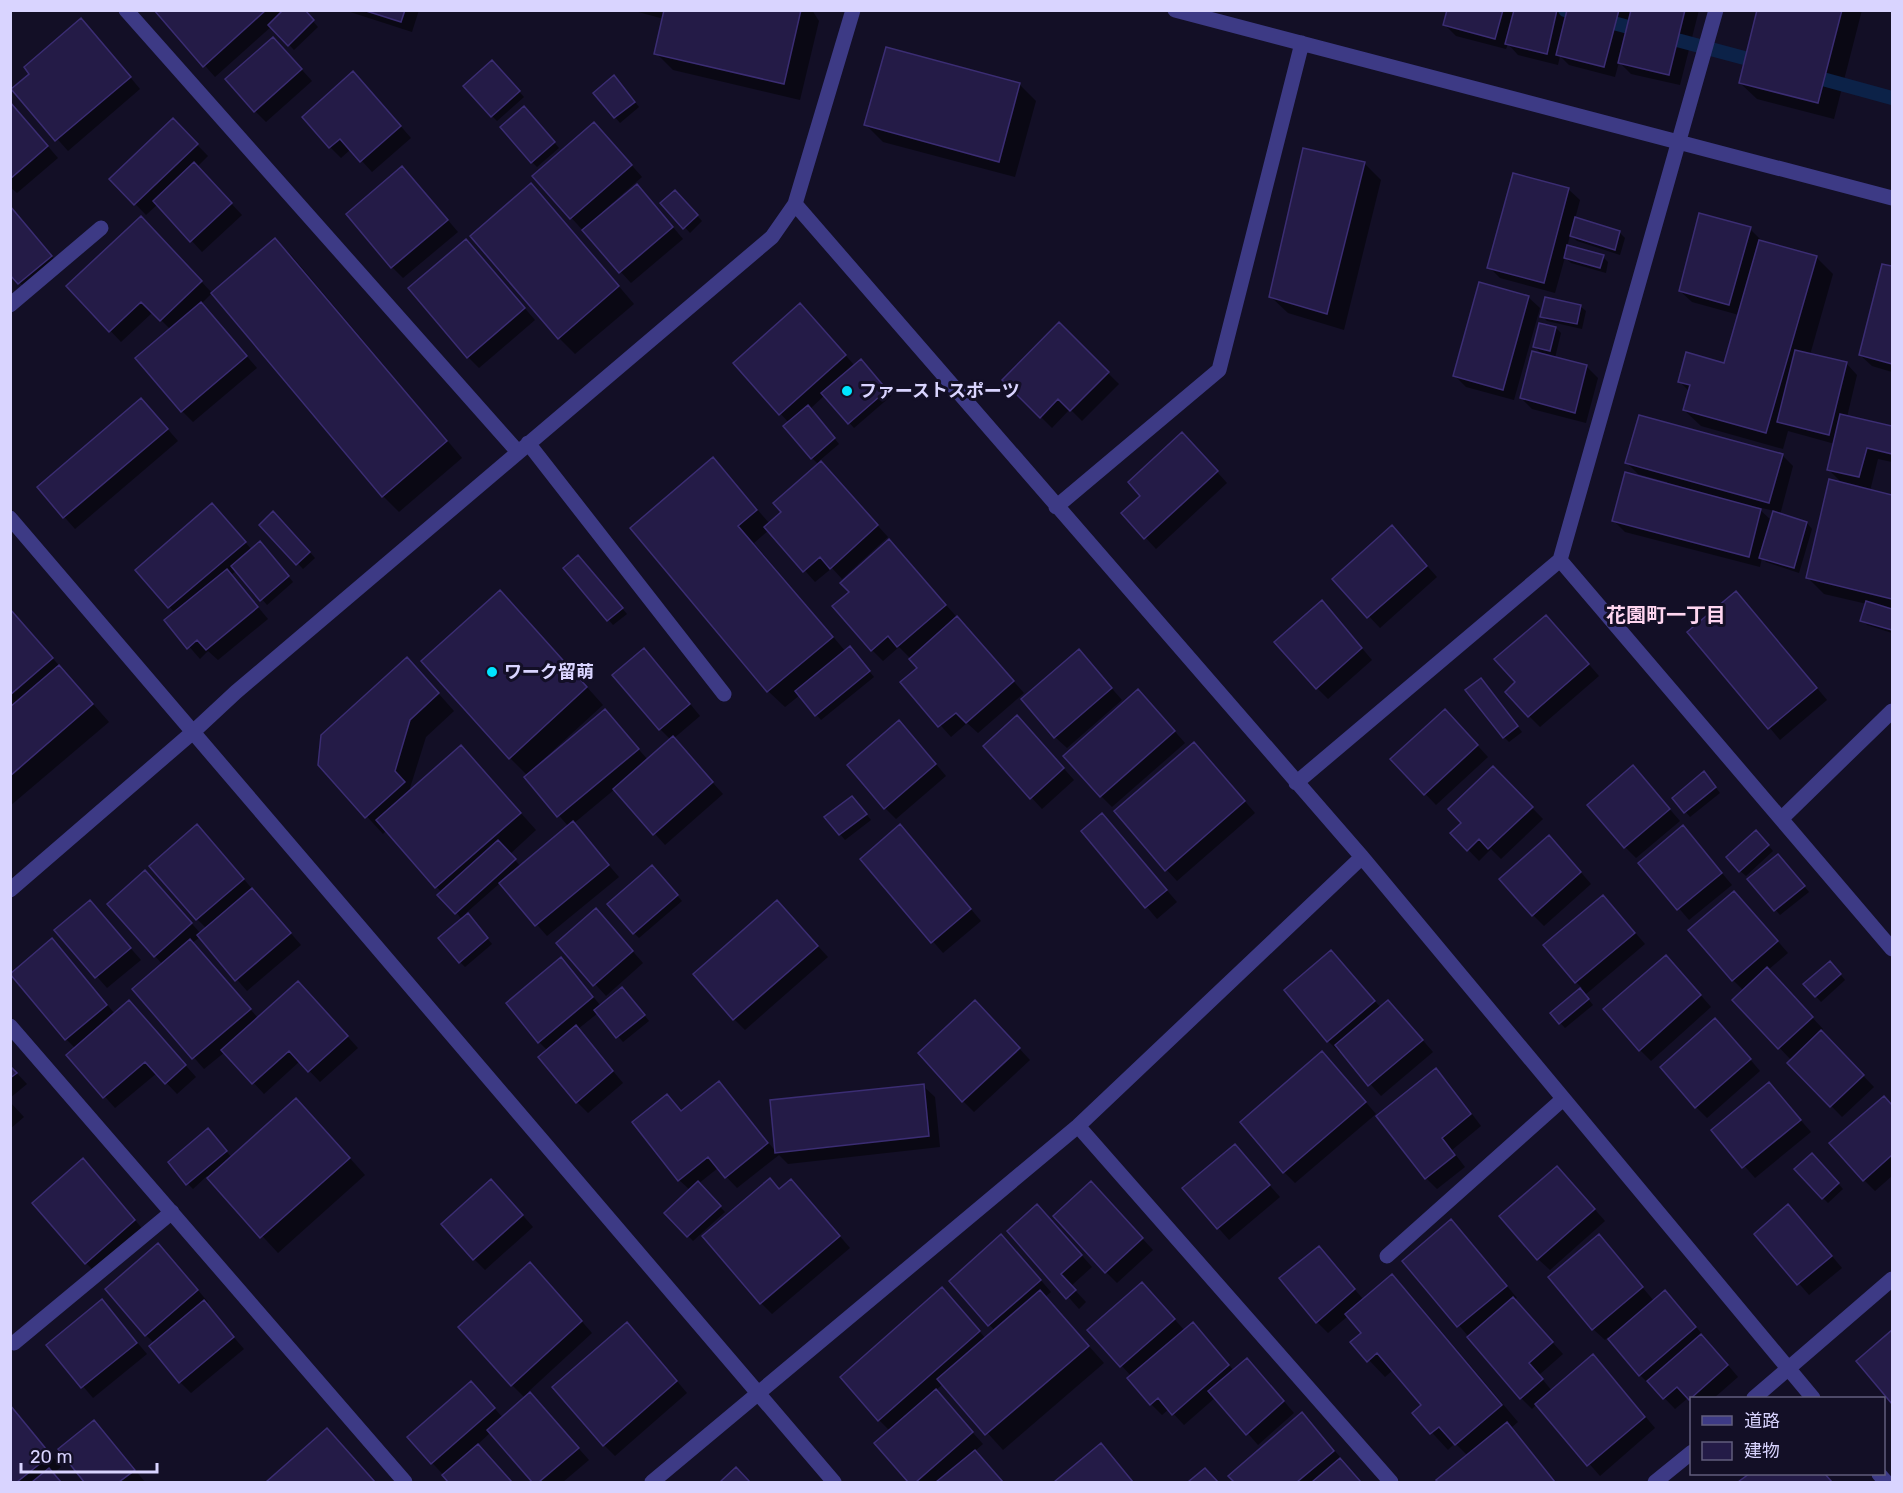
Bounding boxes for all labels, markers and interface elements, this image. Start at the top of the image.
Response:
place label: ファーストスポーツ [859,380,1020,402]
marker: ファーストスポーツ [840,384,854,398]
district label: 花園町一丁目 [1606,603,1726,627]
place label: ワーク留萌 [504,661,594,683]
marker: ワーク留萌 [485,665,499,679]
legend [1690,1397,1885,1475]
text: 道路 [1744,1410,1780,1432]
scale bar [21,1436,158,1474]
text: 建物 [1744,1440,1780,1462]
text: 20 m [30,1446,72,1468]

